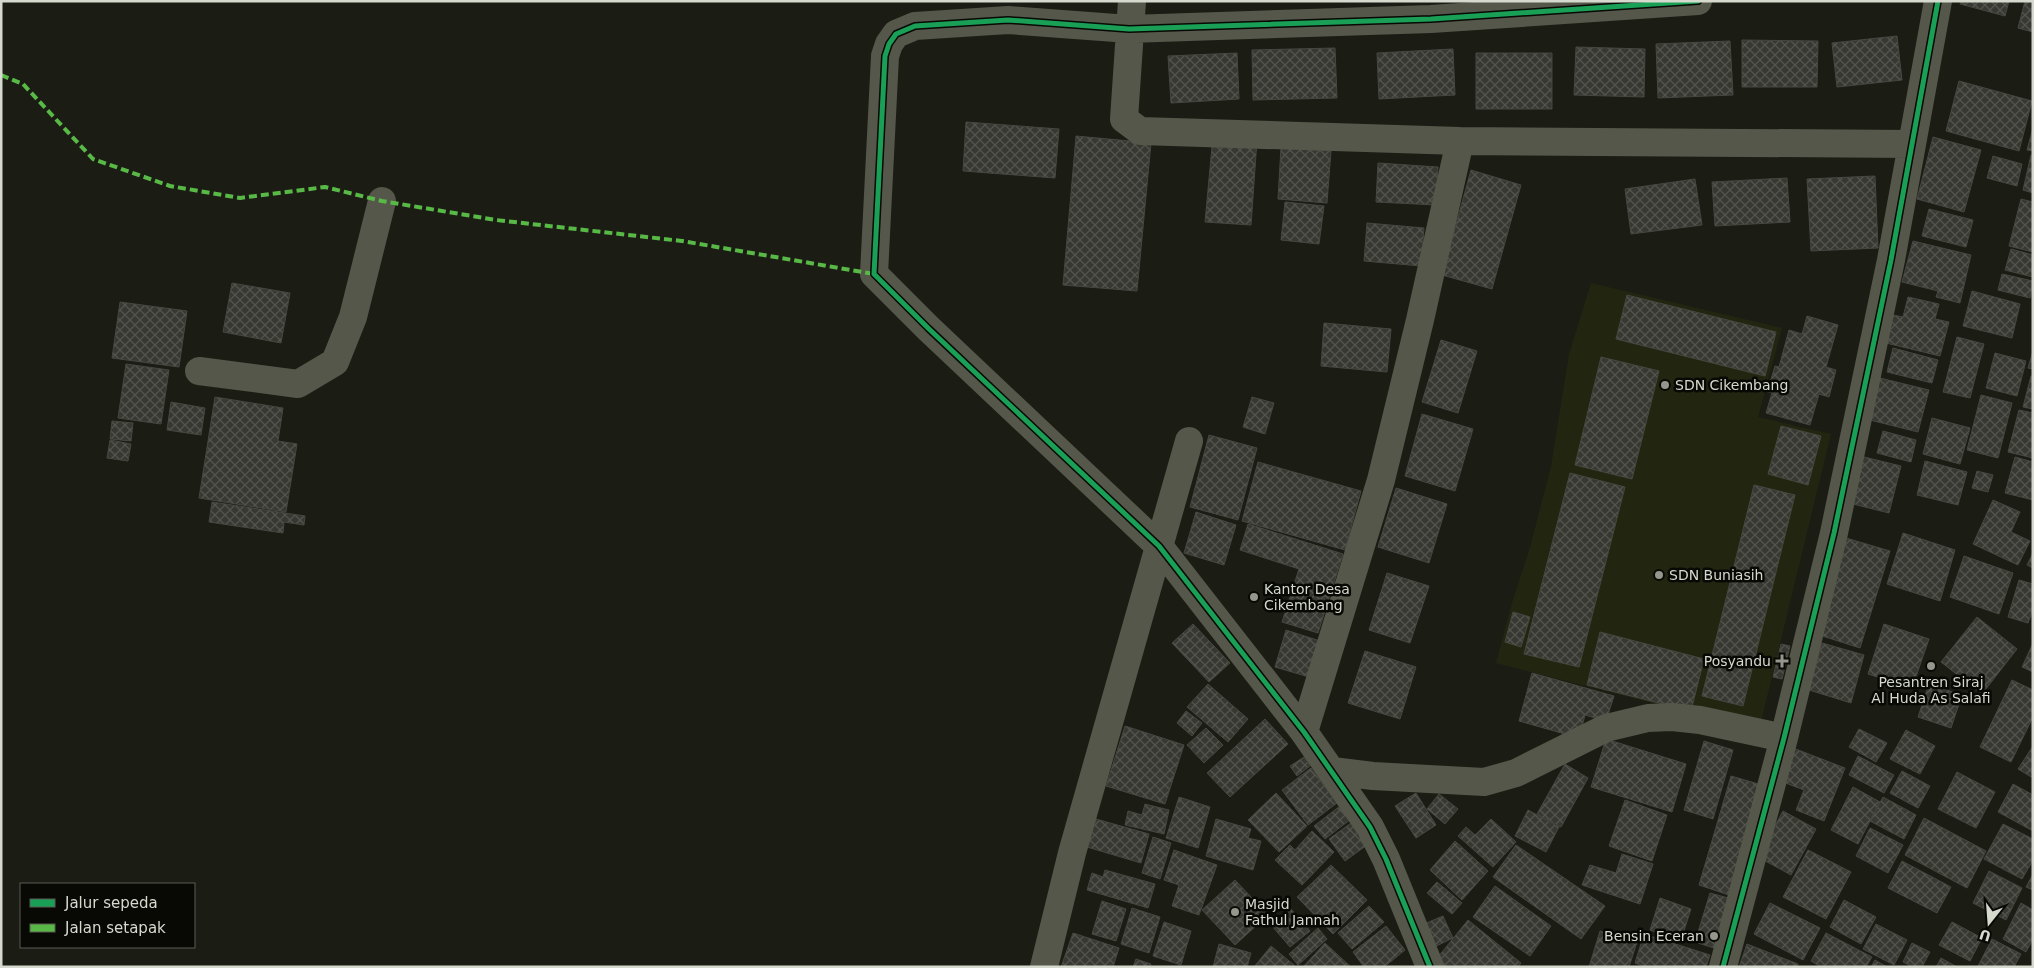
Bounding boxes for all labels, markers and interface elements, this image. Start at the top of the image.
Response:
place label: SDN Cikembang [1675,377,1788,393]
marker: SDN Cikembang [1659,379,1671,391]
place label: SDN Buniasih [1669,567,1763,583]
marker: SDN Buniasih [1653,569,1665,581]
place label: Kantor Desa Cikembang [1264,581,1350,613]
marker: Kantor Desa Cikembang [1248,591,1260,603]
place label: Posyandu [1704,653,1771,669]
marker: Posyandu [1775,654,1789,668]
marker: Pesantren Siraj Al Huda As Salafi [1925,660,1937,672]
place label: Pesantren Siraj Al Huda As Salafi [1871,674,1991,706]
legend [20,883,195,948]
text: Jalur sepeda [64,894,158,912]
place label: Masjid Fathul Jannah [1245,896,1340,928]
north arrow [1964,898,2014,948]
marker: Masjid Fathul Jannah [1229,906,1241,918]
text: Jalan setapak [64,919,166,937]
text: U [1977,926,1993,945]
place label: Bensin Eceran [1604,928,1704,944]
marker: Bensin Eceran [1708,930,1720,942]

